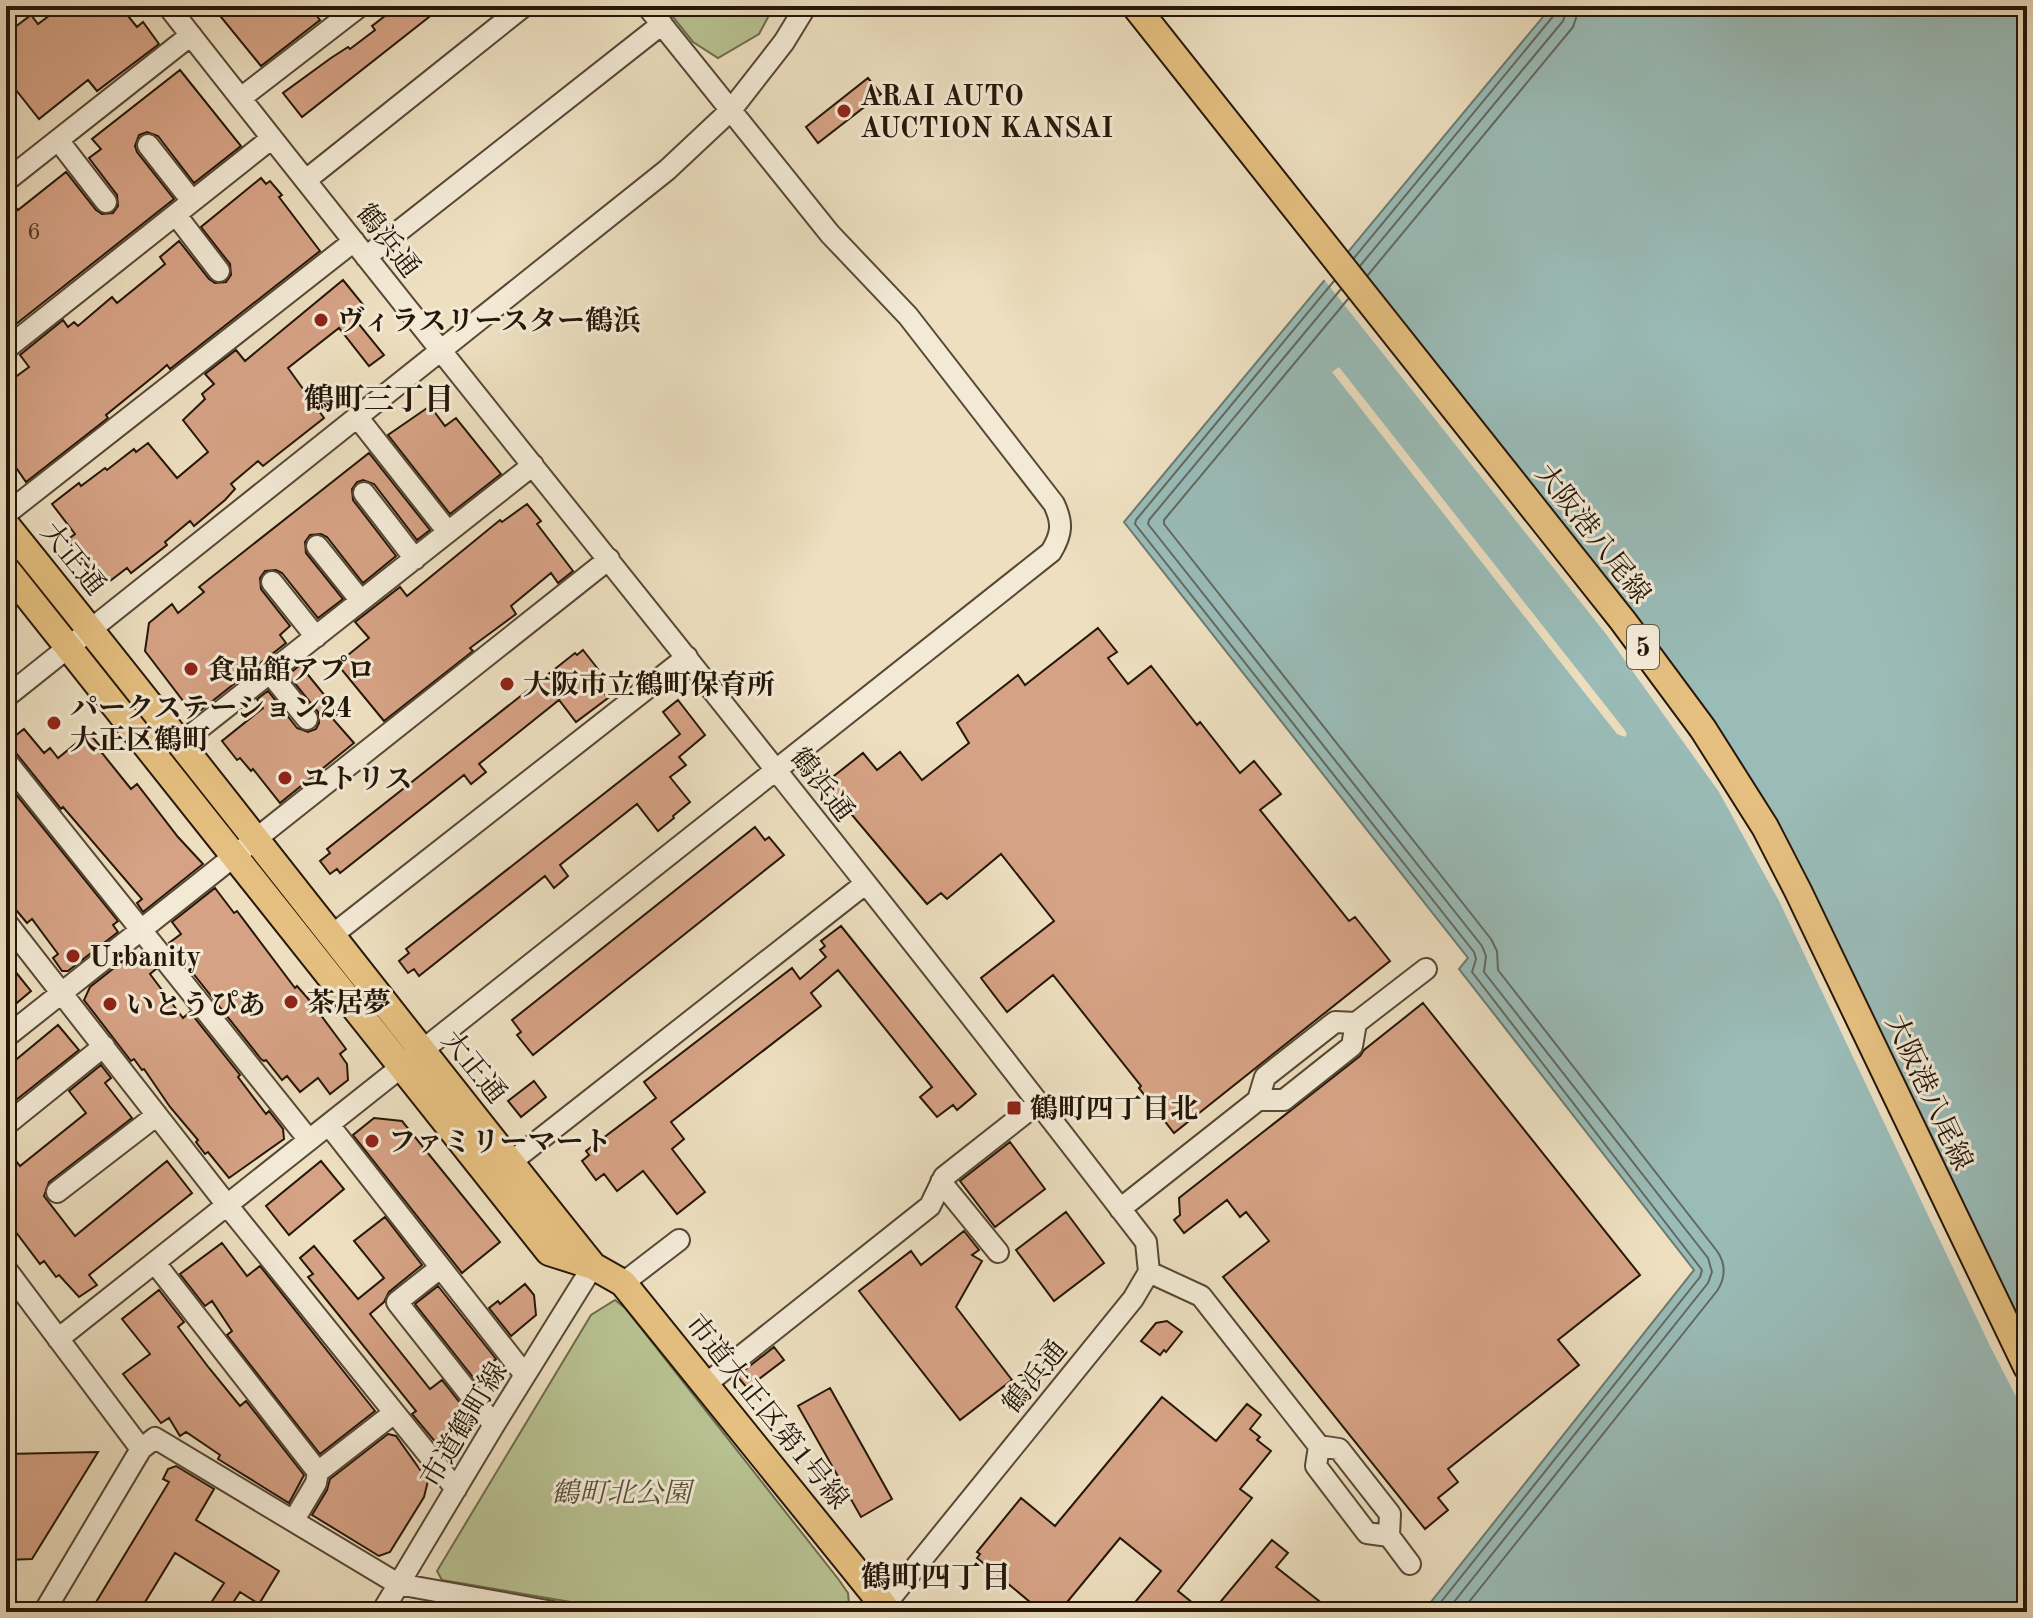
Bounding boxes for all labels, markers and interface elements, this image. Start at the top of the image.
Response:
place label: ARAI AUTO AUCTION KANSAI [860,84,1113,144]
marker: ARAI AUTO AUCTION KANSAI [835,102,853,120]
street label: 鶴浜通 [350,198,426,284]
house number: 6 [27,221,41,245]
place label: ヴィラスリースター鶴浜 [337,305,641,337]
marker: ヴィラスリースター鶴浜 [312,311,330,329]
district label: 鶴町三丁目 [304,383,454,416]
street label: 大阪港八尾線 [1529,458,1657,610]
street label: 大正通 [34,517,111,601]
road number: 5 [1627,625,1659,669]
place label: 食品館アプロ [207,655,375,686]
marker: 食品館アプロ [182,660,200,678]
place label: 大阪市立鶴町保育所 [523,670,775,701]
marker: 大阪市立鶴町保育所 [498,675,516,693]
place label: パークステーション24 大正区鶴町 [70,694,353,756]
marker: パークステーション24 大正区鶴町 [45,714,63,732]
street label: 鶴浜通 [784,742,860,828]
place label: ユトリス [301,765,412,795]
marker: ユトリス [276,769,294,787]
place label: Urbanity [89,945,201,973]
marker: Urbanity [64,947,82,965]
place label: 茶居夢 [307,988,391,1019]
place label: いとうぴあ [126,990,266,1021]
marker: 茶居夢 [282,993,300,1011]
marker: いとうぴあ [101,995,119,1013]
street label: 大阪港八尾線 [1879,1010,1978,1175]
street label: 大正通 [435,1025,512,1109]
place label: 鶴町四丁目北 [1030,1094,1198,1125]
marker: 鶴町四丁目北 [1005,1099,1023,1117]
place label: ファミリーマート [388,1128,611,1158]
marker: ファミリーマート [363,1132,381,1150]
street label: 市道大正区第1号線 [679,1309,854,1515]
street label: 鶴浜通 [997,1335,1074,1419]
street label: 市道鶴町線 [415,1357,514,1493]
park label: 鶴町北公園 [551,1478,695,1509]
district label: 鶴町四丁目 [861,1561,1011,1594]

